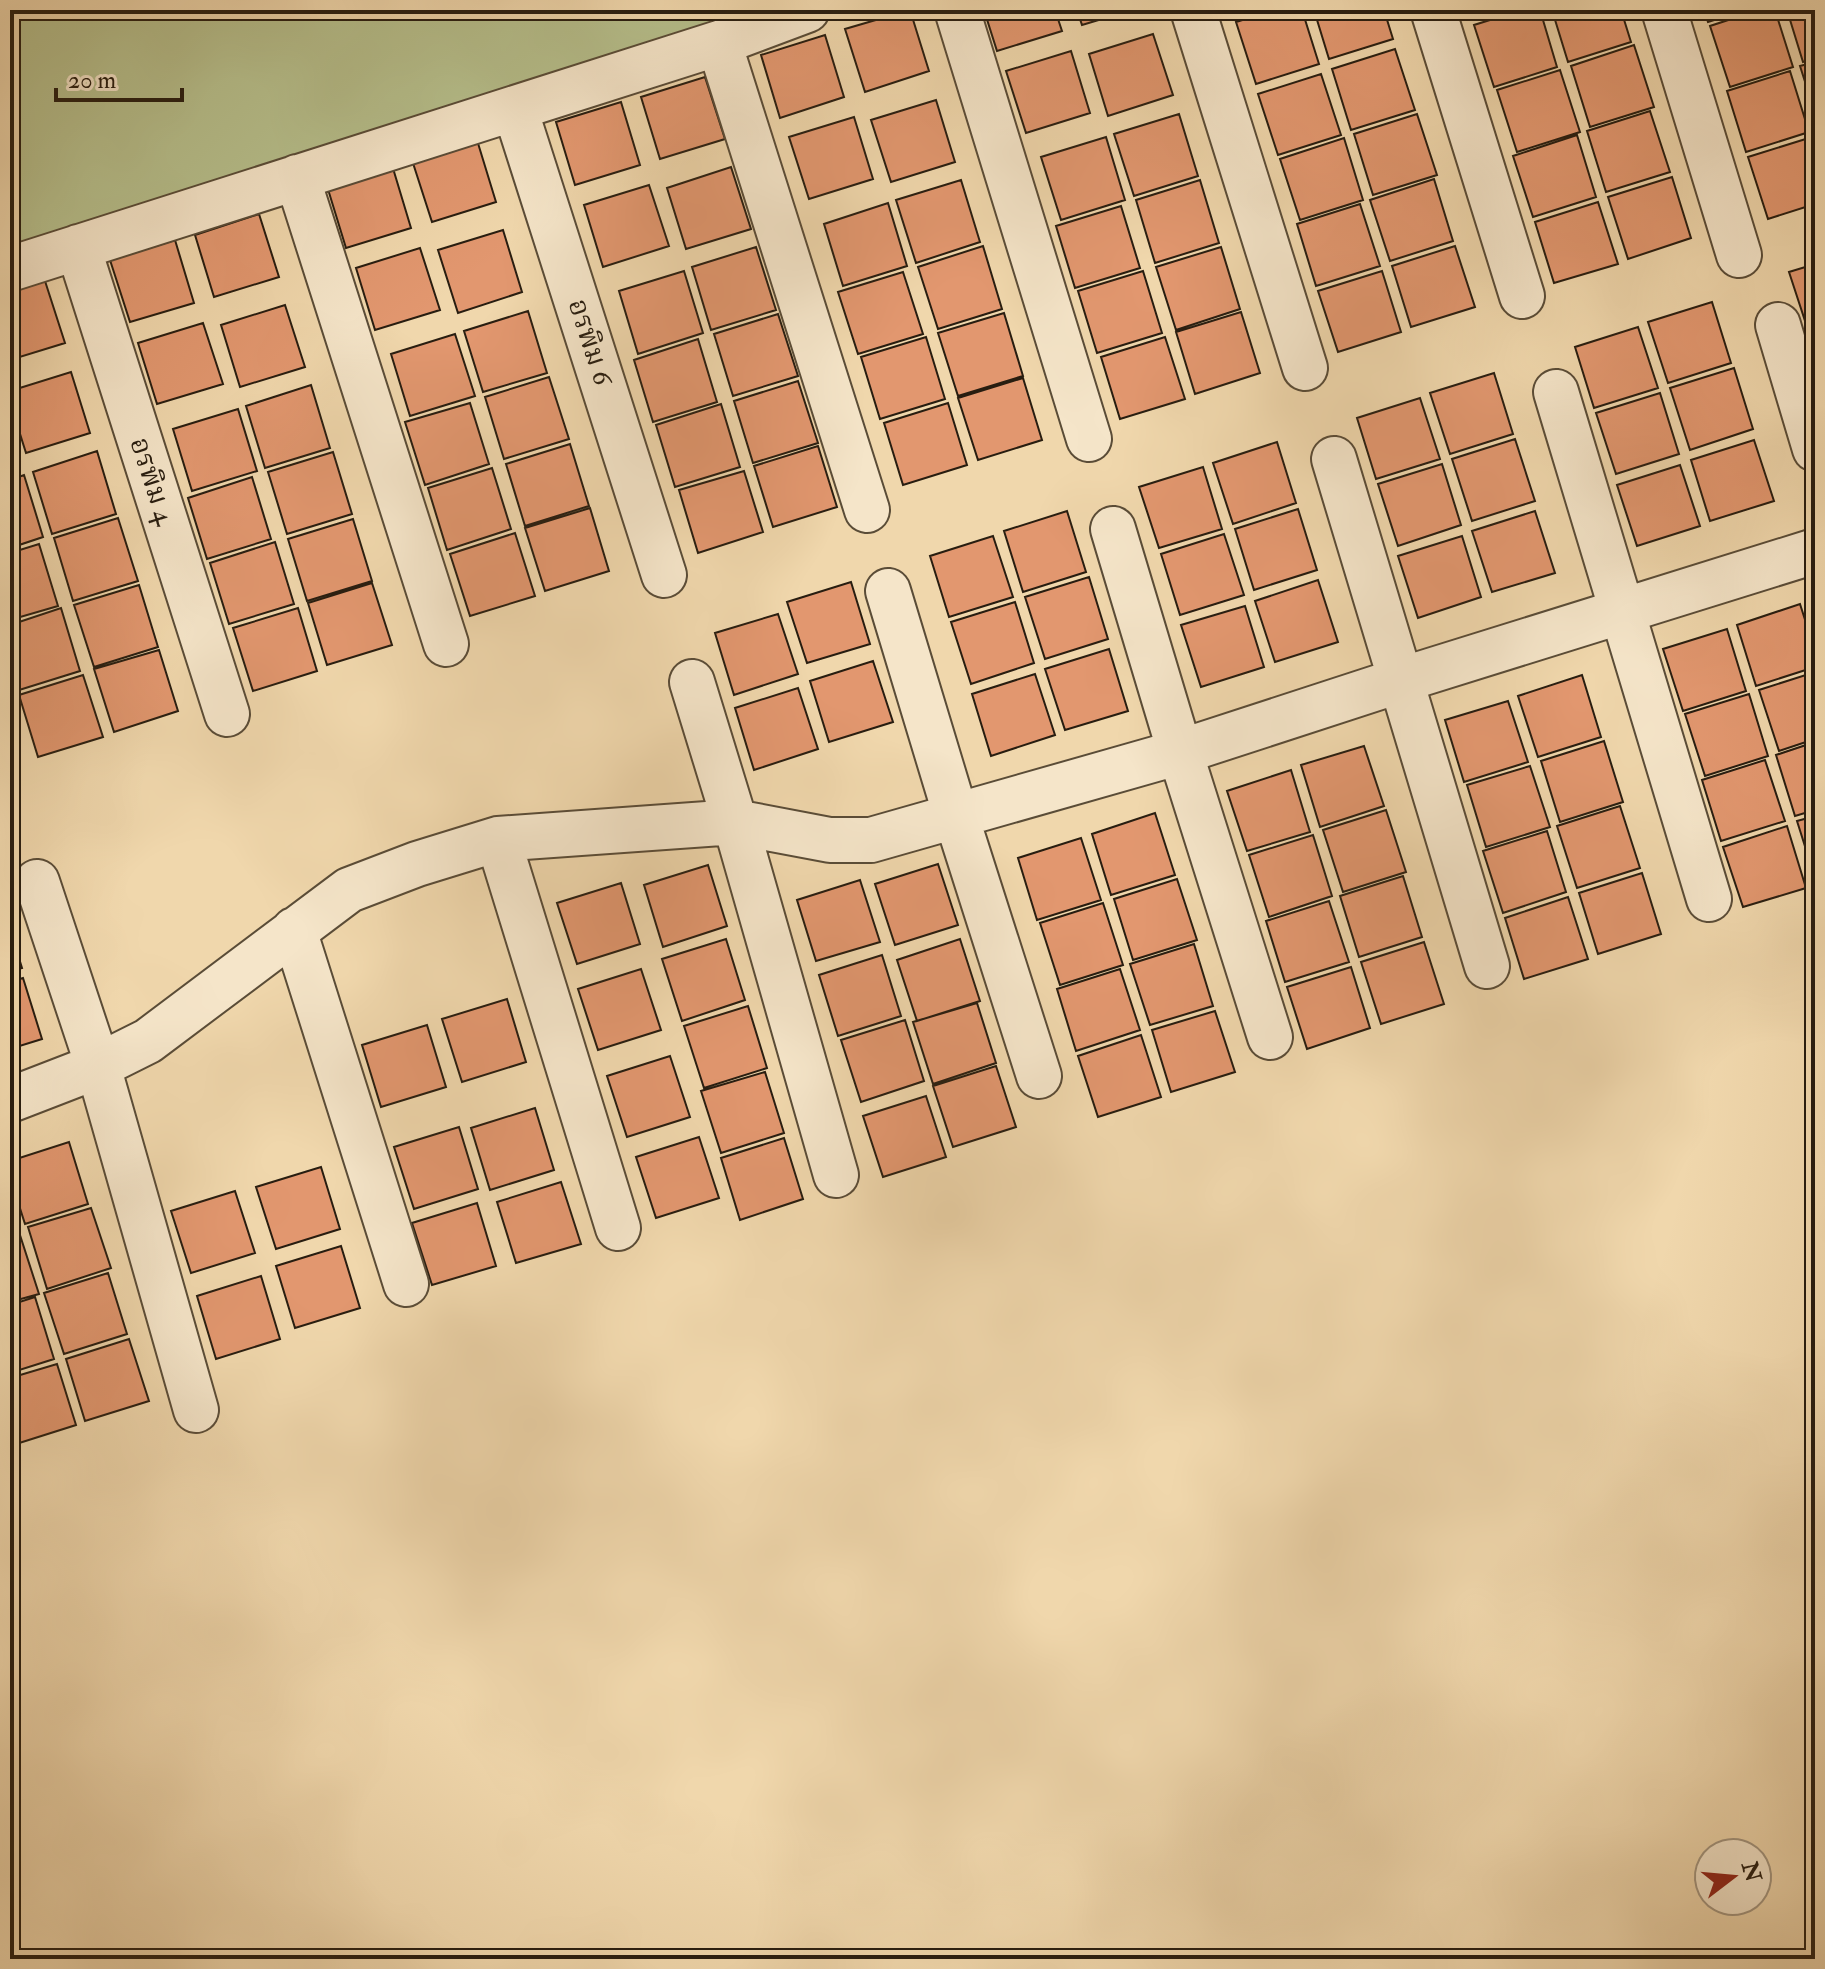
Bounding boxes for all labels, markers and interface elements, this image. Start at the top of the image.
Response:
scale bar [56,52,182,102]
text: 20 m [68,65,117,96]
street label: อรพิม 6 [560,294,621,391]
street label: อรพิม 4 [121,433,183,531]
north arrow [1693,1837,1773,1917]
text: N [1735,1857,1768,1885]

